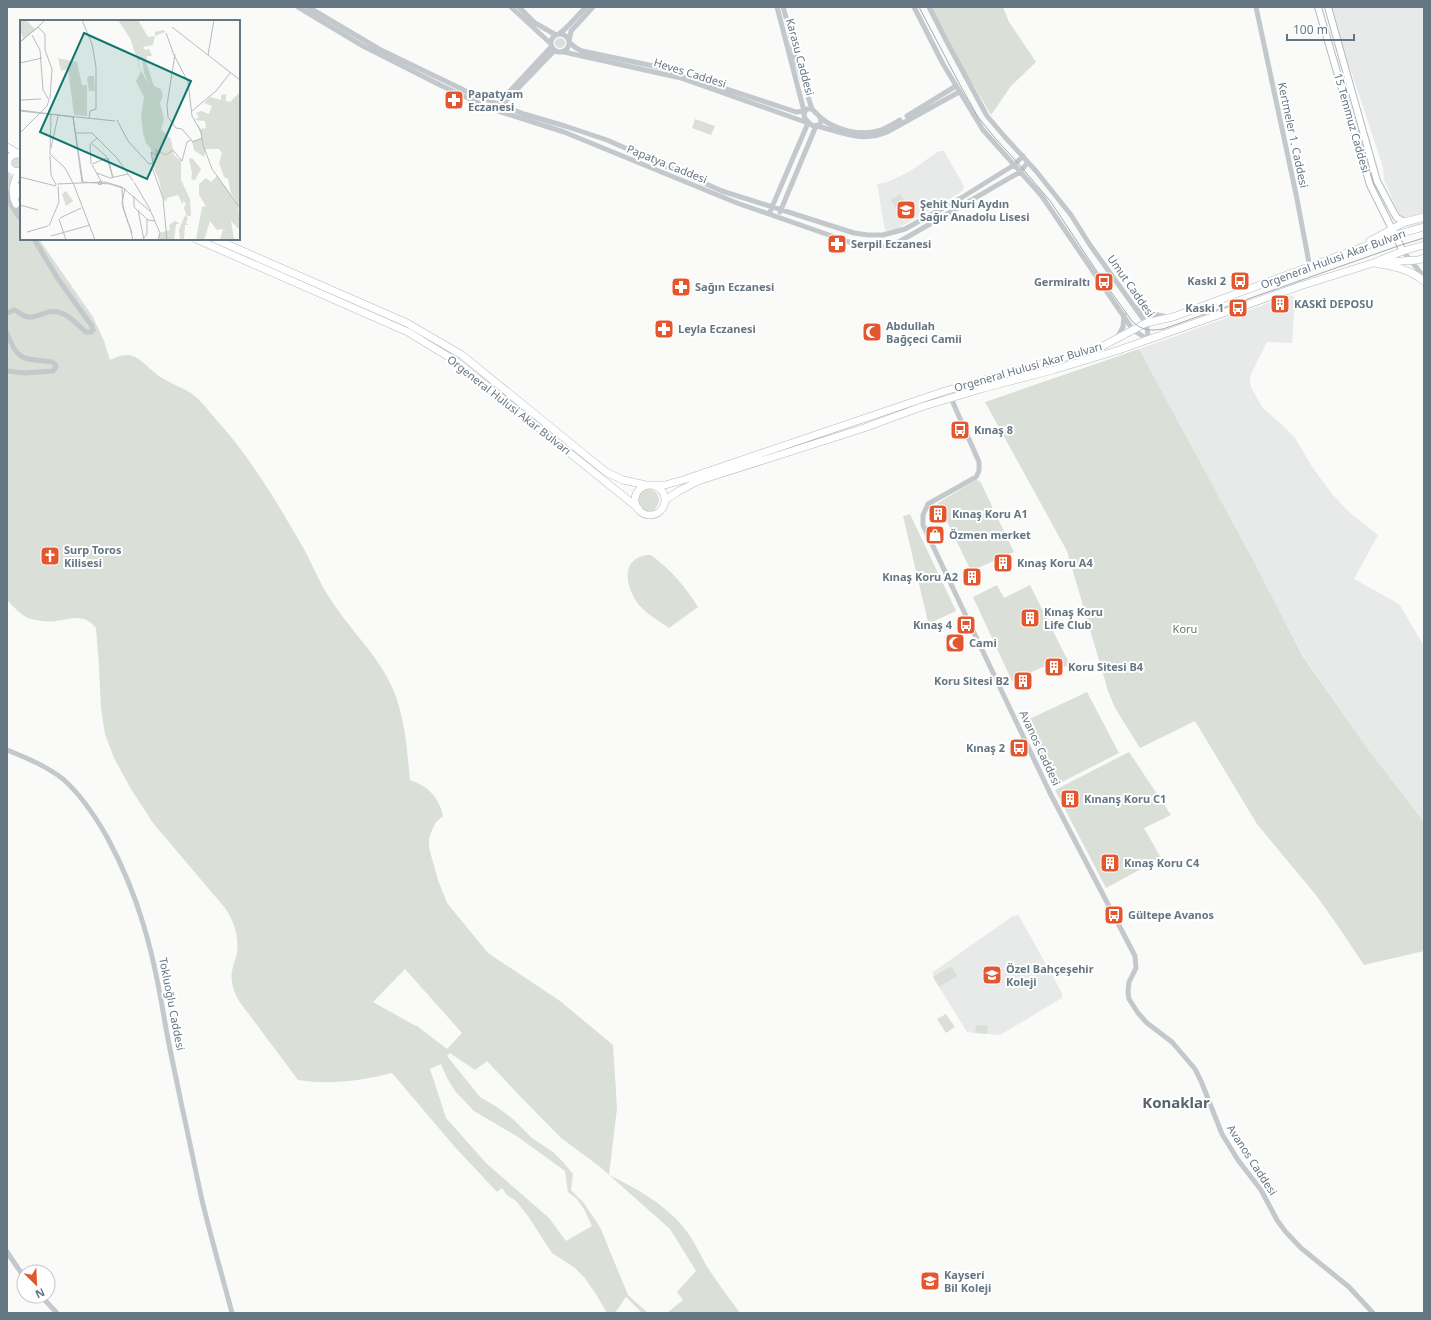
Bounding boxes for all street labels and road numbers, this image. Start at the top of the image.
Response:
street label: Karasu Caddesi [783,17,818,97]
street label: Heves Caddesi [652,54,728,91]
street label: 15 Temmuz Caddesi [1331,71,1374,175]
street label: Kertmeler 1. Caddesi [1275,81,1312,189]
street label: Papatya Caddesi [625,141,710,186]
street label: Orgeneral Hulusi Akar Bulvarı [1258,225,1407,292]
street label: Umut Caddesi [1104,252,1158,320]
street label: Orgeneral Hulusi Akar Bulvarı [952,338,1104,395]
street label: Orgeneral Hulusi Akar Bulvarı [444,352,574,458]
street label: Avanos Caddesi [1016,708,1064,788]
street label: Tokluoğlu Caddesi [156,956,189,1052]
street label: Avanos Caddesi [1224,1122,1281,1198]

